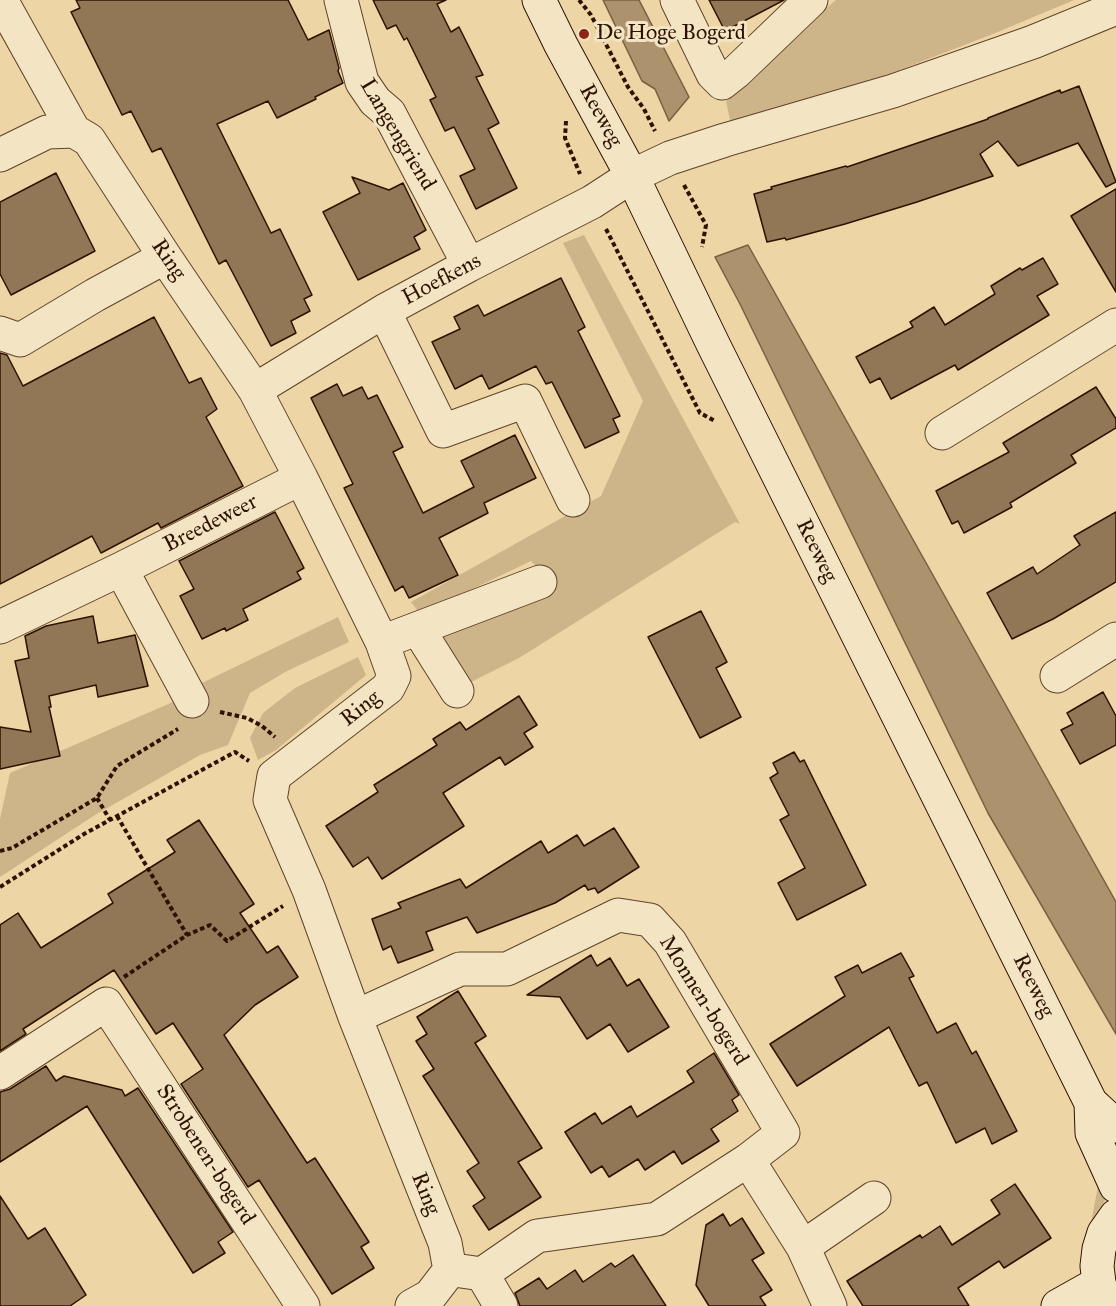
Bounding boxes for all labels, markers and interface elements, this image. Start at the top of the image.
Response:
place label: De Hoge Bogerd [596,21,746,47]
marker: De Hoge Bogerd [577,27,591,41]
street label: Langengriend [353,74,441,196]
street label: Reeweg [573,80,627,152]
street label: Ring [145,235,191,285]
street label: Hoefkens [398,248,486,312]
street label: Breedeweer [160,489,262,559]
street label: Reeweg [789,515,843,587]
street label: Ring [336,685,386,733]
street label: Monnen-bogerd [653,931,753,1071]
street label: Reeweg [1006,950,1060,1022]
street label: Strobenen-bogerd [150,1080,260,1230]
street label: Ring [405,1169,445,1219]

